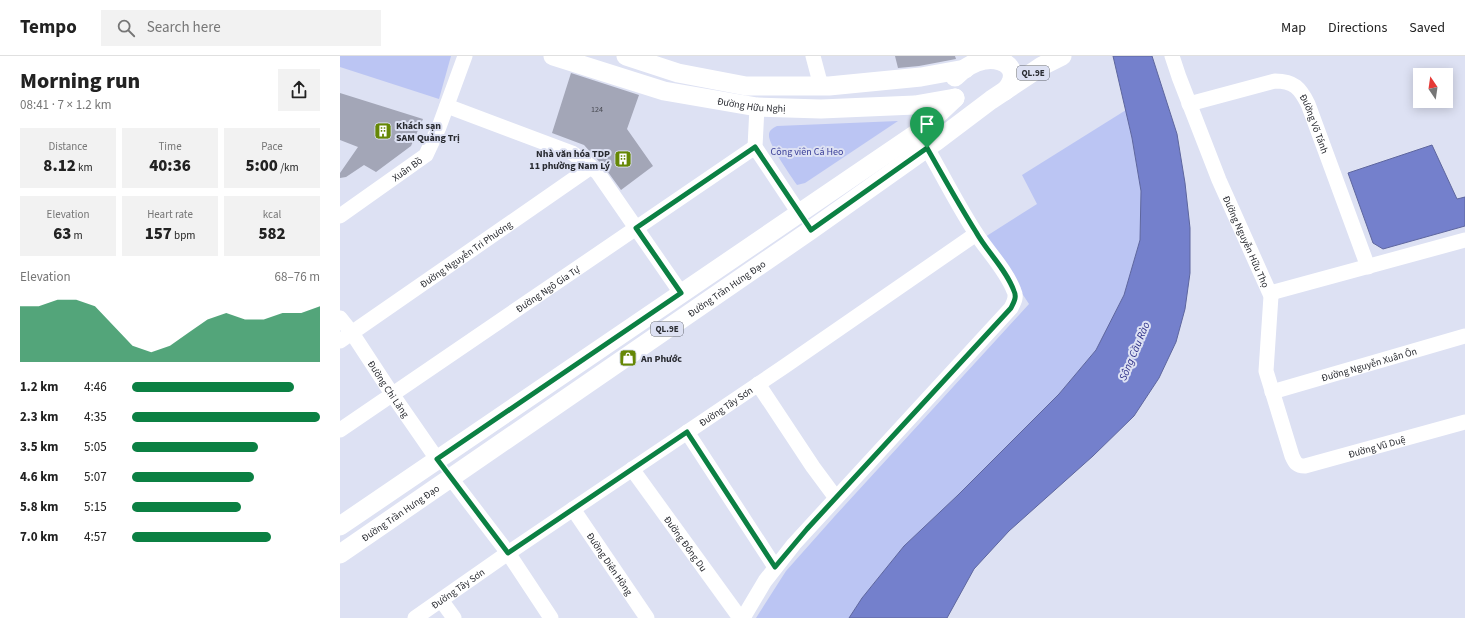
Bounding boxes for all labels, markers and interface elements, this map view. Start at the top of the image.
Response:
search box [101,10,381,46]
text: Tempo [20,14,77,41]
icon: search [115,17,137,39]
text: Search here [147,17,221,38]
text: Map [1281,18,1306,38]
text: Directions [1328,18,1387,38]
text: Saved [1409,18,1445,38]
text: Morning run [20,65,140,97]
road number: QL.9E [1017,66,1049,80]
north arrow [1413,68,1453,108]
map controls [1413,68,1453,108]
button: share [278,69,320,111]
street label: Đường Võ Tánh [1296,92,1332,156]
street label: Đường Hữu Nghị [716,94,786,116]
text: 08:41 · 7 × 1.2 km [20,96,112,114]
house number: 124 [591,104,603,115]
pin [910,107,944,148]
icon: arrive [916,113,938,135]
place label: Khách sạn SAM Quảng Trị [396,119,460,145]
building icon: Khách sạn SAM Quảng Trị [373,121,393,141]
text: Distance [48,139,88,154]
text: Time [158,139,182,154]
text: Pace [261,139,283,154]
park label: Công viên Cá Heo [771,145,843,159]
place label: Nhà văn hóa TDP 11 phường Nam Lý [529,147,611,173]
building icon: Nhà văn hóa TDP 11 phường Nam Lý [613,149,633,169]
text: 8.12 [43,154,76,178]
text: 40:36 [149,154,191,178]
text: 5:00 [245,154,278,178]
street label: Xuân Bồ [389,154,426,185]
text: km [76,160,93,175]
text: /km [278,160,299,175]
street label: Đường Nguyễn Hữu Thọ [1219,194,1272,290]
text: Elevation [47,207,89,222]
text: Heart rate [147,207,193,222]
text: kcal [263,207,281,222]
street label: Đường Nguyễn Tri Phương [417,218,515,292]
text: 63 [53,222,71,246]
text: 157 [145,222,172,246]
text: 582 [258,222,286,246]
text: m [71,228,83,243]
text: bpm [172,228,195,243]
street label: Đường Trần Hưng Đạo [685,257,769,321]
street label: Đường Ngô Gia Tự [513,262,583,316]
text: Elevation [20,268,71,286]
text: 68–76 m [275,268,320,286]
water label: Sông Cầu Rào [1115,319,1154,383]
road number: QL.9E [651,322,683,336]
street label: Đường Nguyễn Xuân Ôn [1320,344,1419,385]
shop icon: An Phước [618,348,638,368]
place label: An Phước [640,352,682,366]
street label: Đường Chi Lăng [364,358,412,421]
text: 1.2 km [20,378,59,396]
text: 4:46 [84,378,107,396]
street label: Đường Tây Sơn [696,384,756,430]
text: 2.3 km [20,408,59,426]
text: 4:35 [84,408,107,426]
street label: Đường Vũ Duệ [1347,433,1407,462]
text: 3.5 km [20,438,59,456]
text: 5:05 [84,438,107,456]
text: 4.6 km [20,468,59,486]
text: 5:07 [84,468,107,486]
street label: Đường Trần Hưng Đạo [359,482,442,545]
text: 5.8 km [20,498,59,516]
text: 5:15 [84,498,107,516]
street label: Đường Đông Du [660,513,710,575]
text: 7.0 km [20,528,59,546]
text: 4:57 [84,528,107,546]
street label: Đường Diên Hồng [583,530,636,598]
street label: Đường Tây Sơn [429,565,488,613]

